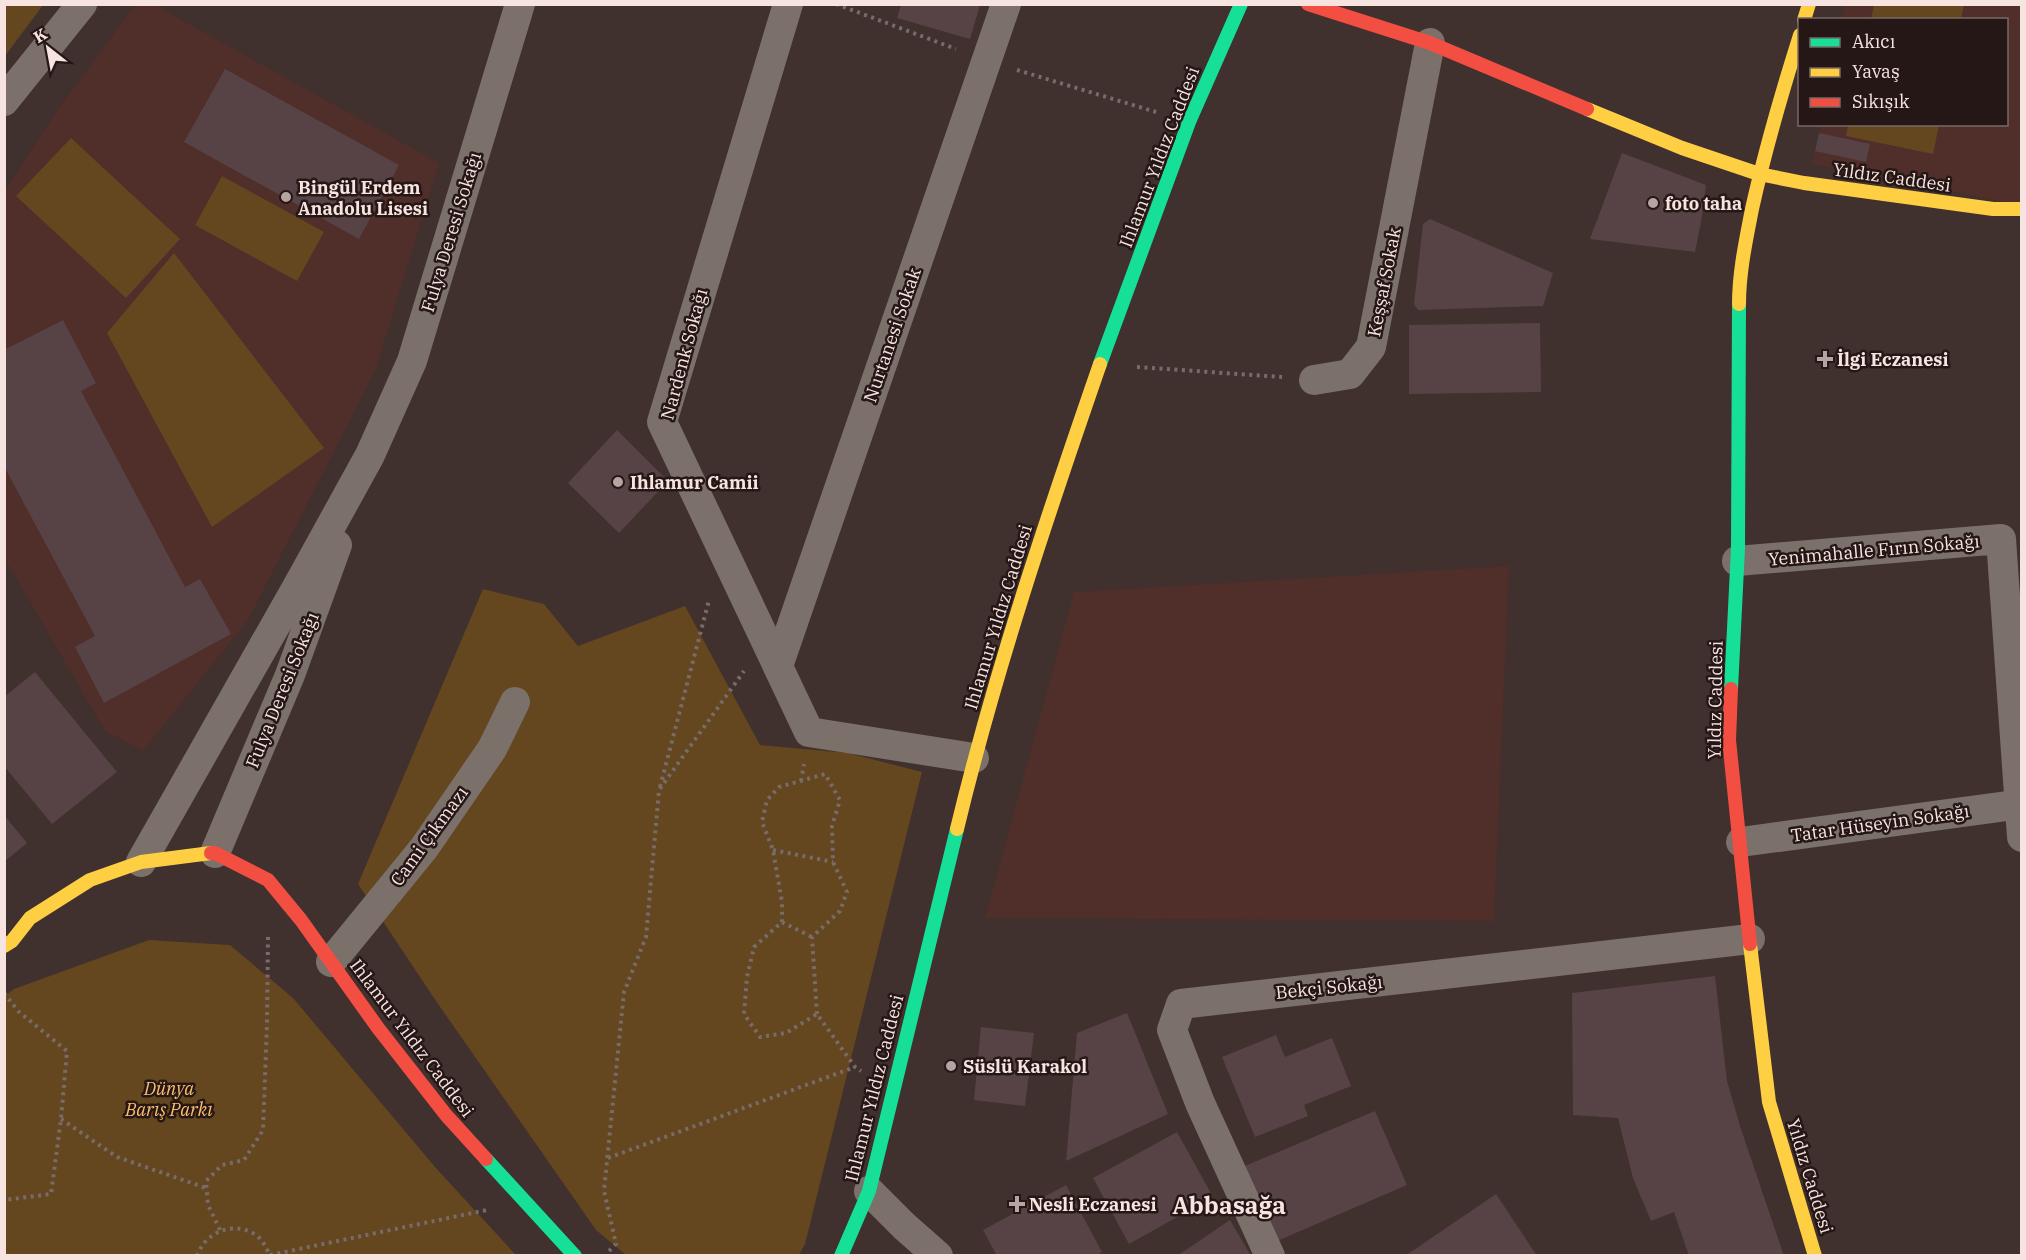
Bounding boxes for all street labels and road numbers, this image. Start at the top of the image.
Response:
street label: Ihlamur Yıldız Caddesi [1114,63,1204,251]
street label: Fulya Deresi Sokağı [416,149,486,315]
street label: Yıldız Caddesi [1832,157,1953,197]
street label: Keşşaf Sokak [1362,225,1406,339]
street label: Nurtanesi Sokak [858,264,926,405]
street label: Nardenk Sokağı [655,286,713,422]
street label: Ihlamur Yıldız Caddesi [959,522,1037,712]
street label: Yenimahalle Fırın Sokağı [1767,529,1981,571]
street label: Fulya Deresi Sokağı [240,609,324,771]
street label: Yıldız Caddesi [1702,640,1728,760]
street label: Cami Çıkmazı [385,781,473,890]
street label: Tatar Hüseyin Sokağı [1789,799,1971,847]
street label: Ihlamur Yıldız Caddesi [345,954,479,1122]
street label: Bekçi Sokağı [1274,970,1384,1004]
street label: Ihlamur Yıldız Caddesi [840,992,908,1184]
street label: Yıldız Caddesi [1782,1116,1838,1236]

